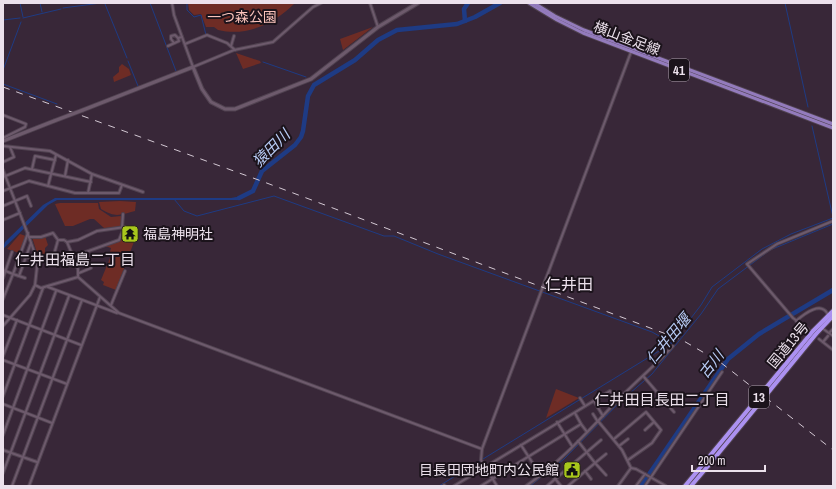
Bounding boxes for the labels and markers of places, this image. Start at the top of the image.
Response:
temple icon: 福島神明社 [120,224,140,244]
place label: 福島神明社 [143,225,213,243]
public building icon: 目長田団地町内公民館 [562,460,582,480]
place label: 目長田団地町内公民館 [419,461,559,479]

